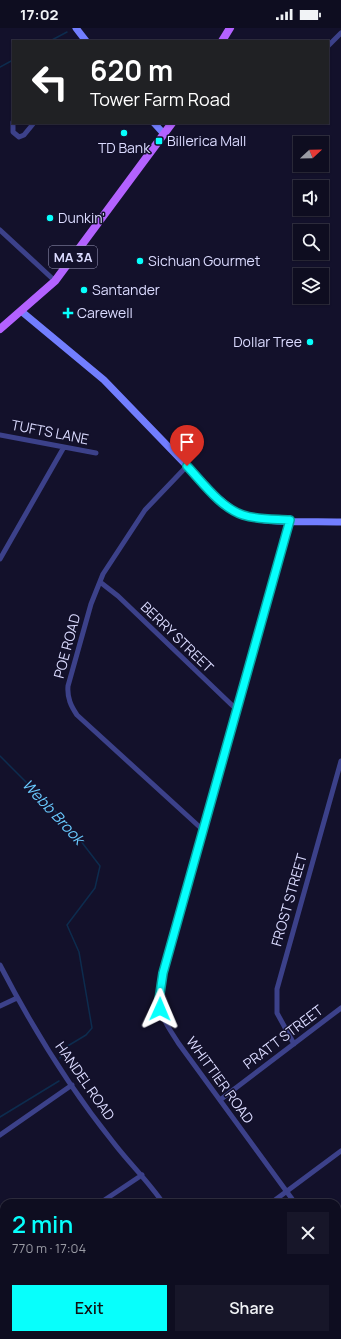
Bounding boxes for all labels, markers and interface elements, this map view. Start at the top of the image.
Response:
text: 17:02 [20,4,59,25]
text: 620 m [90,51,173,89]
icon: left [24,56,76,108]
text: Tower Farm Road [90,87,230,111]
marker: TD Bank [119,128,129,138]
place label: Billerica Mall [167,131,246,150]
marker: Billerica Mall [154,136,164,146]
north arrow [293,136,329,172]
map controls [293,136,329,304]
place label: TD Bank [98,138,151,157]
button: sound [293,180,329,216]
place label: Dunkin' [58,208,105,227]
marker: Dunkin' [45,213,55,223]
button: search [293,224,329,260]
road number: MA 3A [49,246,97,268]
place label: Sichuan Gourmet [148,251,261,270]
marker: Sichuan Gourmet [135,256,145,266]
button: layers [293,268,329,304]
place label: Santander [92,280,160,299]
marker: Santander [79,285,89,295]
place label: Carewell [77,303,133,322]
marker: Carewell [62,307,74,319]
place label: Dollar Tree [233,332,302,351]
marker: Dollar Tree [305,337,315,347]
street label: TUFTS LANE [10,415,90,448]
pin [170,425,204,466]
icon: arrive [176,431,198,453]
street label: BERRY STREET [137,597,218,677]
street label: POE ROAD [49,611,84,680]
water label: Webb Brook [18,774,91,851]
street label: FROST STREET [266,851,311,948]
position arrow [139,988,181,1030]
street label: PRATT STREET [239,1000,327,1073]
street label: WHITTIER ROAD [182,1032,258,1127]
street label: HANDEL ROAD [51,1038,119,1124]
text: 2 min [12,1207,73,1240]
button: close [287,1212,329,1254]
text: 770 m · 17:04 [12,1239,86,1257]
button: Exit [12,1285,167,1331]
button: Share [175,1285,329,1331]

